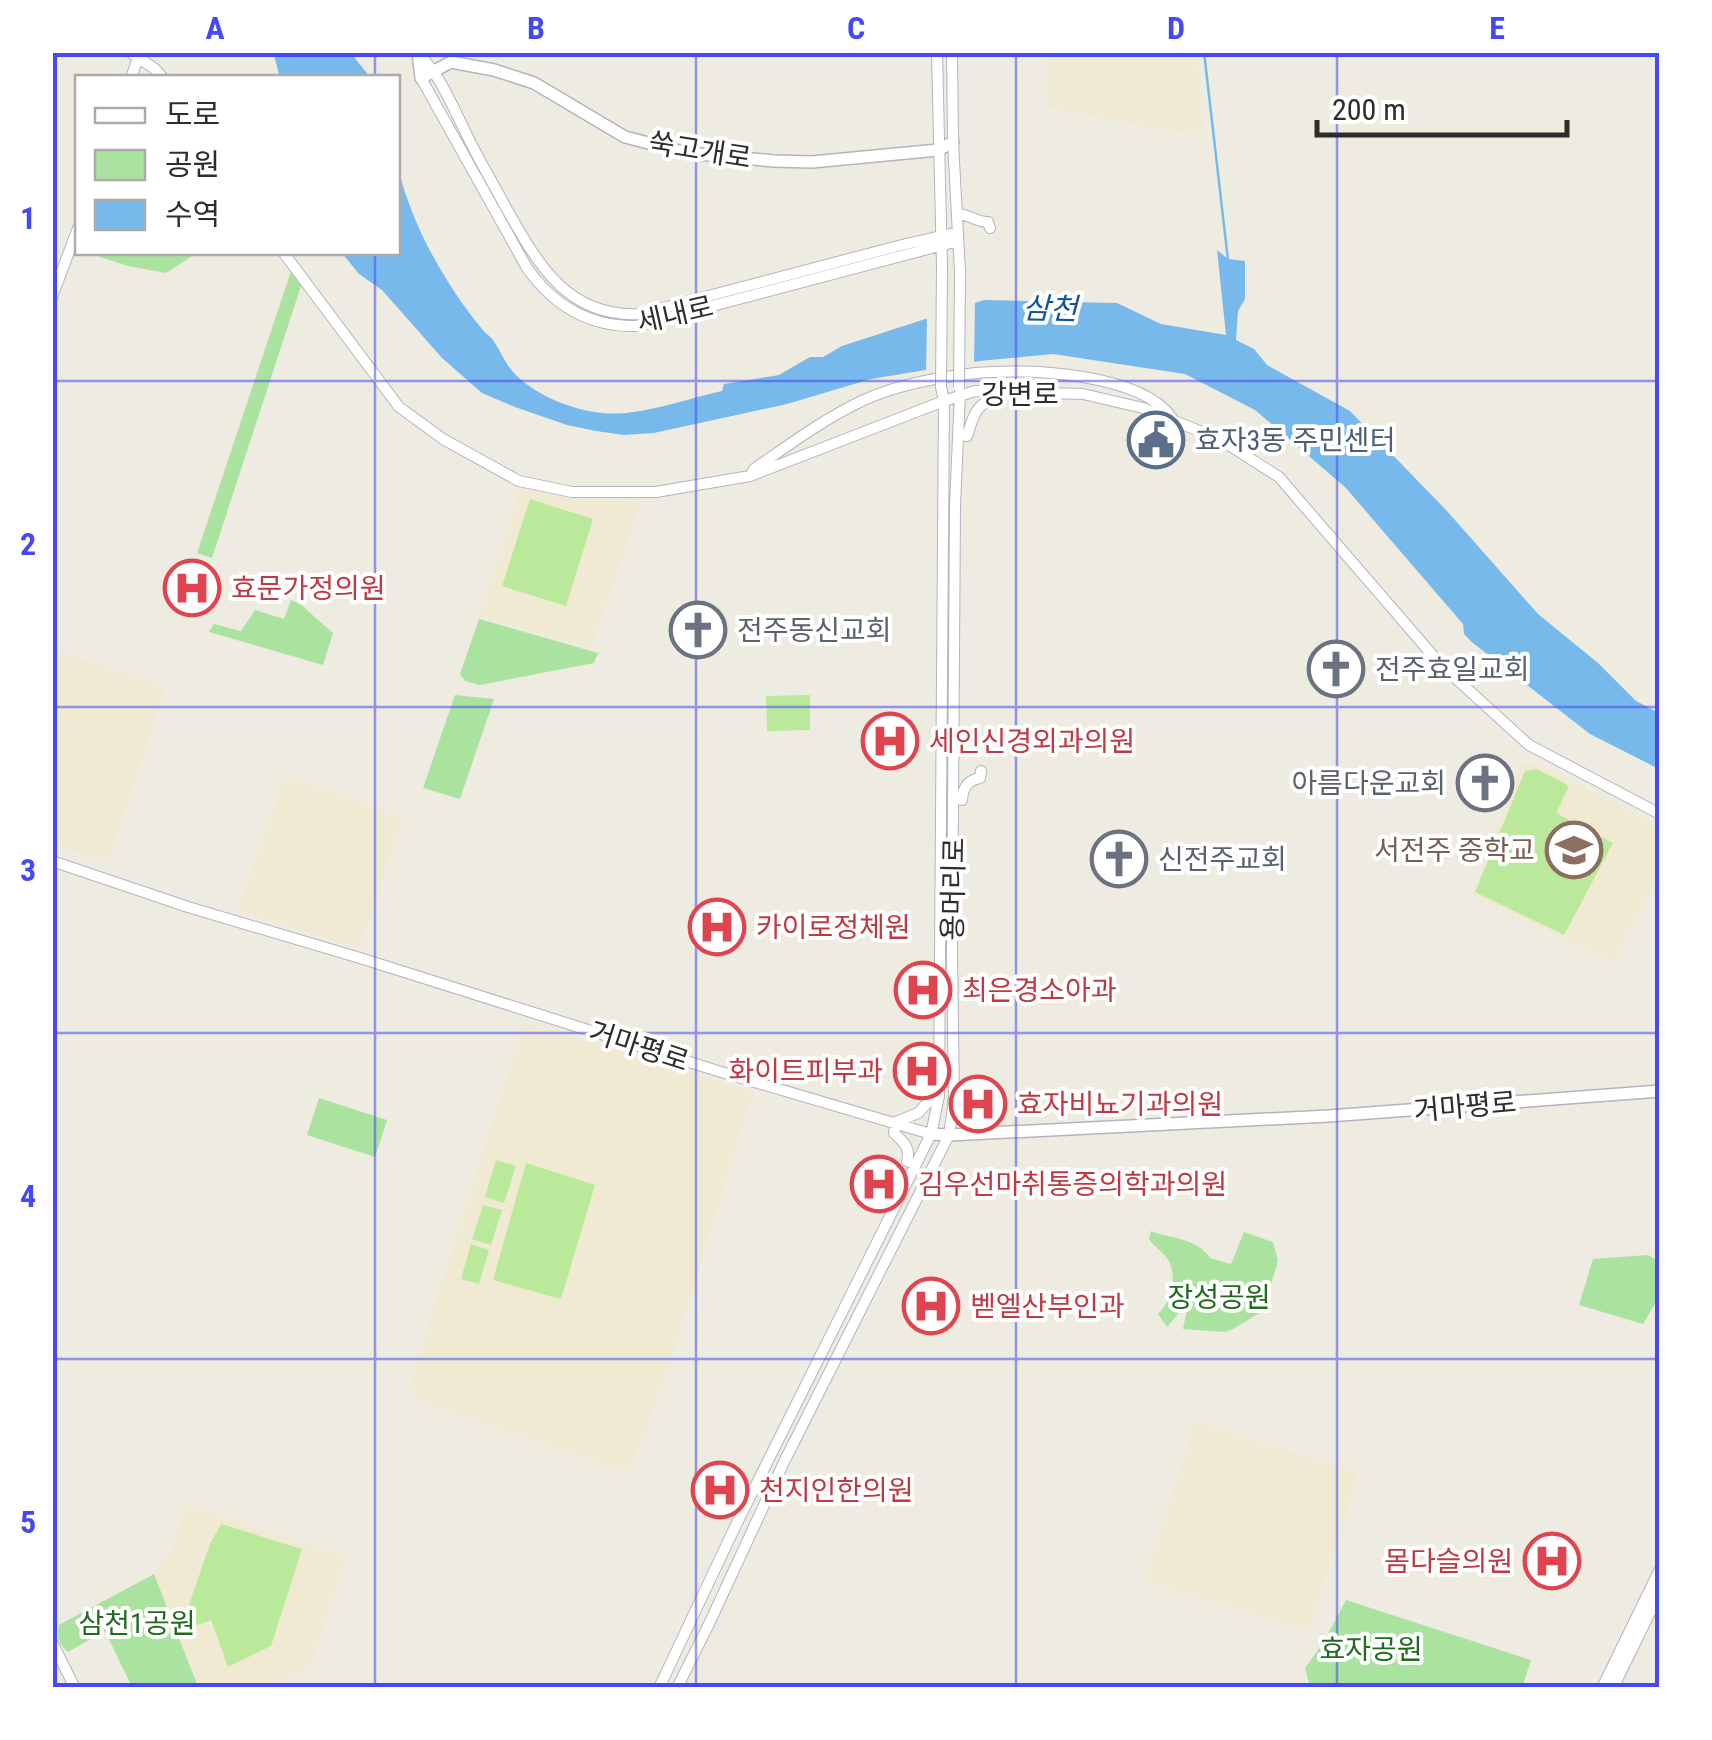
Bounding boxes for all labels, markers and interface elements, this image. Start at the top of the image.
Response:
text: A [205,9,225,47]
text: B [527,9,545,47]
text: C [847,9,865,47]
text: D [1167,9,1185,47]
text: E [1489,9,1505,47]
legend [75,75,400,255]
scale bar [1317,75,1567,137]
text: 200 m [1332,92,1406,127]
text: 도로 [165,97,220,132]
street label: 쑥고개로 [646,126,753,175]
text: 공원 [165,147,220,182]
text: 수역 [165,197,220,232]
text: 1 [20,199,36,237]
street label: 세내로 [634,290,716,339]
water label: 삼천 [1022,291,1081,327]
street label: 강변로 [981,378,1059,411]
public building icon: 효자3동 주민센터 [1126,410,1186,470]
place label: 효자3동 주민센터 [1195,424,1396,457]
text: 2 [20,525,36,563]
hospital icon: 효문가정의원 [162,558,222,618]
place label: 효문가정의원 [231,572,386,605]
church icon: 전주동신교회 [668,600,728,660]
place label: 전주동신교회 [737,614,892,647]
church icon: 전주효일교회 [1306,639,1366,699]
place label: 전주효일교회 [1375,653,1530,686]
hospital icon: 세인신경외과의원 [860,711,920,771]
place label: 세인신경외과의원 [929,725,1135,758]
church icon: 아름다운교회 [1455,753,1515,813]
place label: 아름다운교회 [1291,767,1446,800]
school or university icon: 서전주 중학교 [1544,820,1604,880]
church icon: 신전주교회 [1089,829,1149,889]
place label: 서전주 중학교 [1374,834,1535,867]
street label: 용머리로 [936,837,971,941]
place label: 신전주교회 [1158,843,1287,876]
text: 3 [20,851,36,889]
hospital icon: 카이로정체원 [687,897,747,957]
place label: 카이로정체원 [756,911,911,944]
hospital icon: 최은경소아과 [893,960,953,1020]
place label: 최은경소아과 [962,974,1117,1007]
street label: 거마평로 [585,1015,693,1078]
hospital icon: 화이트피부과 [892,1041,952,1101]
place label: 화이트피부과 [728,1055,883,1088]
hospital icon: 효자비뇨기과의원 [948,1074,1008,1134]
street label: 거마평로 [1412,1086,1518,1127]
place label: 효자비뇨기과의원 [1017,1088,1223,1121]
hospital icon: 김우선마취통증의학과의원 [849,1154,909,1214]
place label: 김우선마취통증의학과의원 [918,1168,1227,1201]
text: 4 [20,1177,36,1215]
hospital icon: 벧엘산부인과 [901,1276,961,1336]
park label: 장성공원 [1167,1281,1271,1314]
place label: 벧엘산부인과 [970,1290,1125,1323]
hospital icon: 천지인한의원 [690,1460,750,1520]
place label: 천지인한의원 [759,1474,914,1507]
text: 5 [20,1503,36,1541]
hospital icon: 몸다슬의원 [1522,1531,1582,1591]
place label: 몸다슬의원 [1384,1545,1513,1578]
park label: 삼천1공원 [79,1607,195,1640]
park label: 효자공원 [1319,1633,1423,1666]

